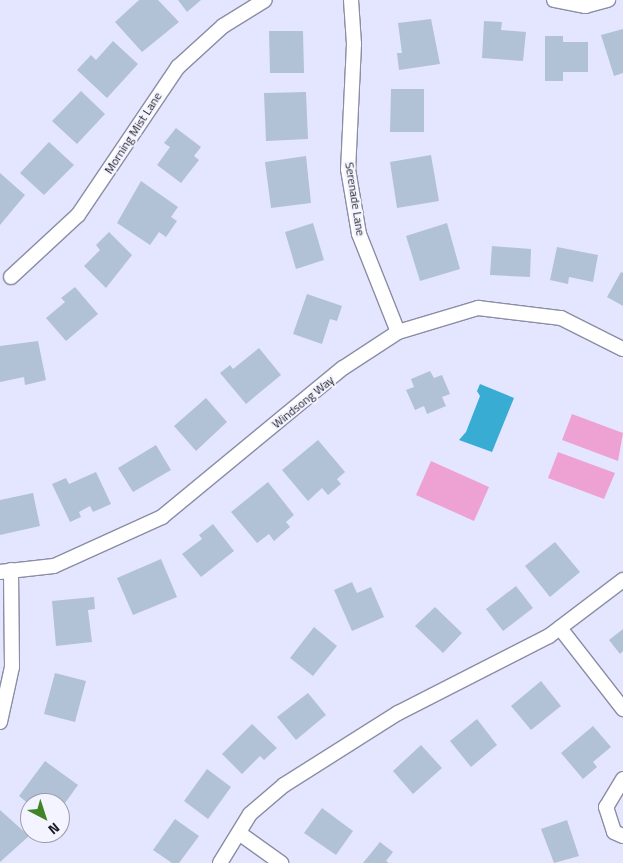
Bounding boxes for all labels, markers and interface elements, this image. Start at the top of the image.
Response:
street label: Morning Mist Lane [101,90,165,176]
street label: Serenade Lane [342,161,368,237]
street label: Windsong Way [269,373,337,431]
north arrow [20,793,70,843]
text: N [44,818,65,840]

